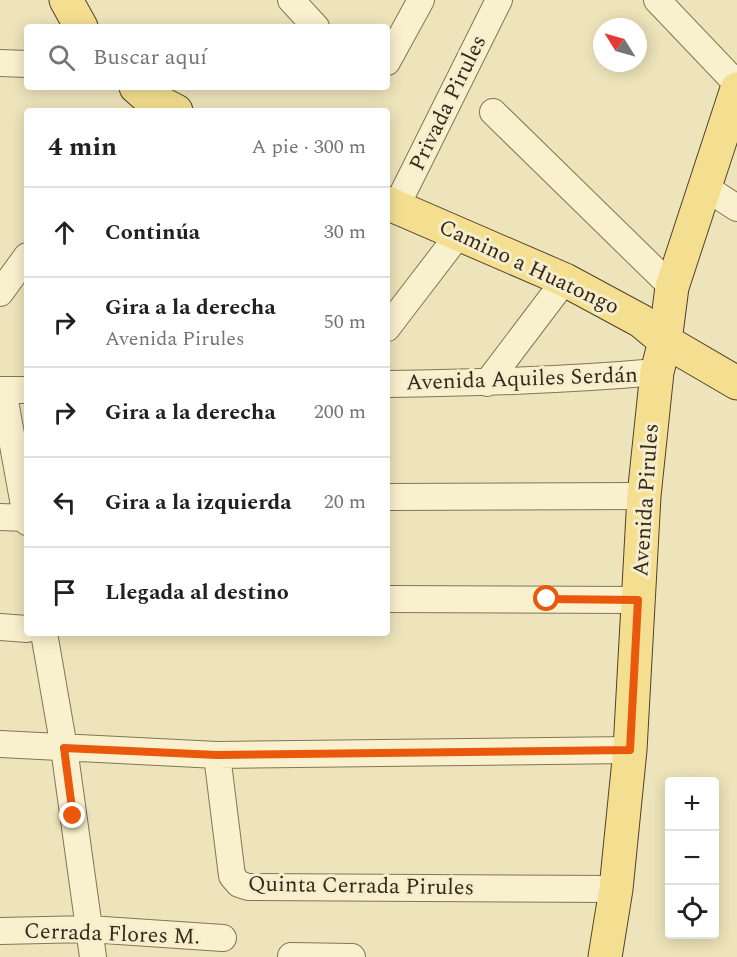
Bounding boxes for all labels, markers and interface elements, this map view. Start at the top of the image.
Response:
north arrow [593,18,647,72]
search box [24,24,390,90]
street label: Privada Pirules [401,29,495,177]
icon: search [45,41,78,74]
text: Buscar aquí [93,41,207,74]
text: 4 min [48,127,117,167]
text: A pie · 300 m [252,132,366,162]
street label: Camino a Huatongo [433,211,625,323]
icon: ahead [48,216,81,249]
text: Continúa [105,216,200,249]
text: 30 m [324,217,366,247]
text: Gira a la derecha [105,291,276,324]
icon: right [48,306,81,339]
text: 50 m [324,307,366,337]
text: Avenida Pirules [105,324,245,354]
street label: Avenida Aquiles Serdán [405,358,639,400]
icon: right [48,396,81,429]
text: Gira a la derecha [105,396,276,429]
text: 200 m [314,397,366,427]
street label: Avenida Pirules [624,422,668,578]
icon: left [48,486,81,519]
text: Gira a la izquierda [105,486,292,519]
text: 20 m [324,487,366,517]
icon: arrive [48,576,81,609]
text: Llegada al destino [105,576,289,609]
route start [533,585,559,611]
map controls [665,777,719,939]
button: + [665,777,719,831]
route end [59,802,85,828]
button: − [665,831,719,885]
street label: Quinta Cerrada Pirules [248,868,474,904]
button: locate [665,885,719,939]
street label: Cerrada Flores M. [23,914,201,954]

